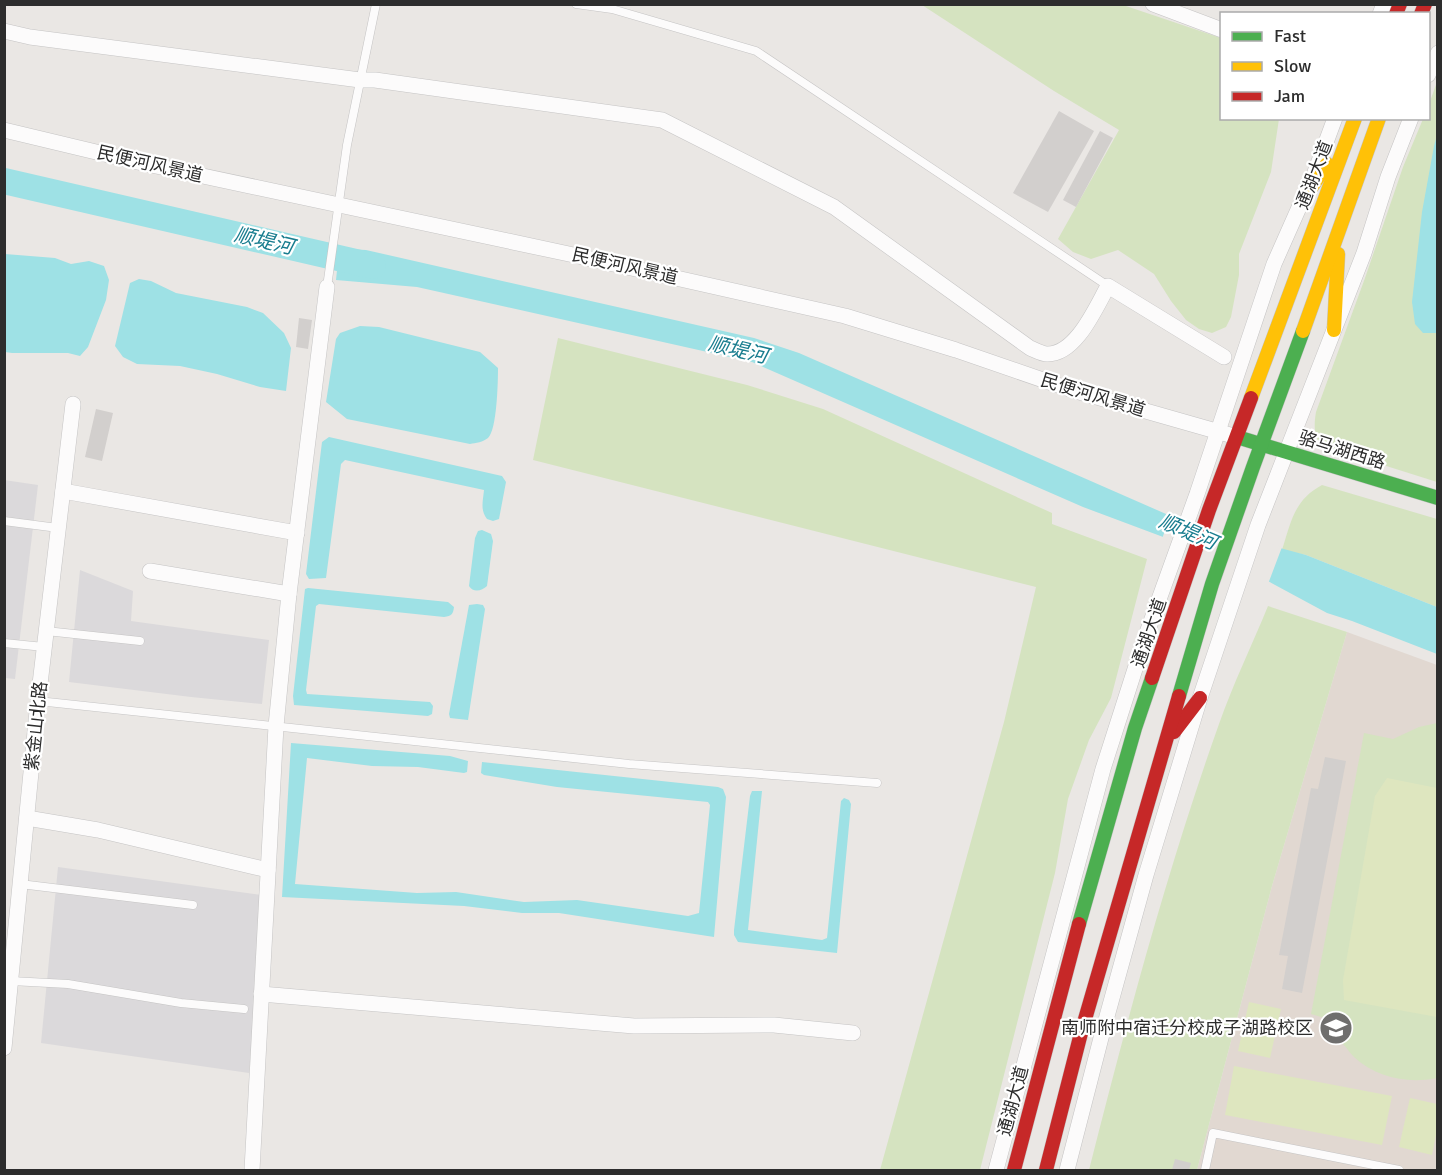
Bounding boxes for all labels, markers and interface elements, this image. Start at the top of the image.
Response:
legend [1220,12,1430,120]
text: Fast [1274,25,1306,47]
text: Slow [1274,55,1311,77]
text: Jam [1274,85,1305,107]
street label: 通湖大道 [1291,137,1337,213]
street label: 民便河风景道 [95,141,205,187]
water label: 顺堤河 [232,222,300,261]
street label: 民便河风景道 [570,243,680,289]
water label: 顺堤河 [706,331,774,370]
street label: 民便河风景道 [1038,369,1148,421]
street label: 骆马湖西路 [1296,426,1388,474]
water label: 顺堤河 [1156,509,1224,557]
street label: 通湖大道 [1127,595,1171,671]
street label: 紫金山北路 [20,680,52,772]
school or university icon: 南师附中宿迁分校成子湖路校区 [1318,1010,1354,1046]
place label: 南师附中宿迁分校成子湖路校区 [1061,1017,1313,1039]
street label: 通湖大道 [993,1063,1033,1139]

